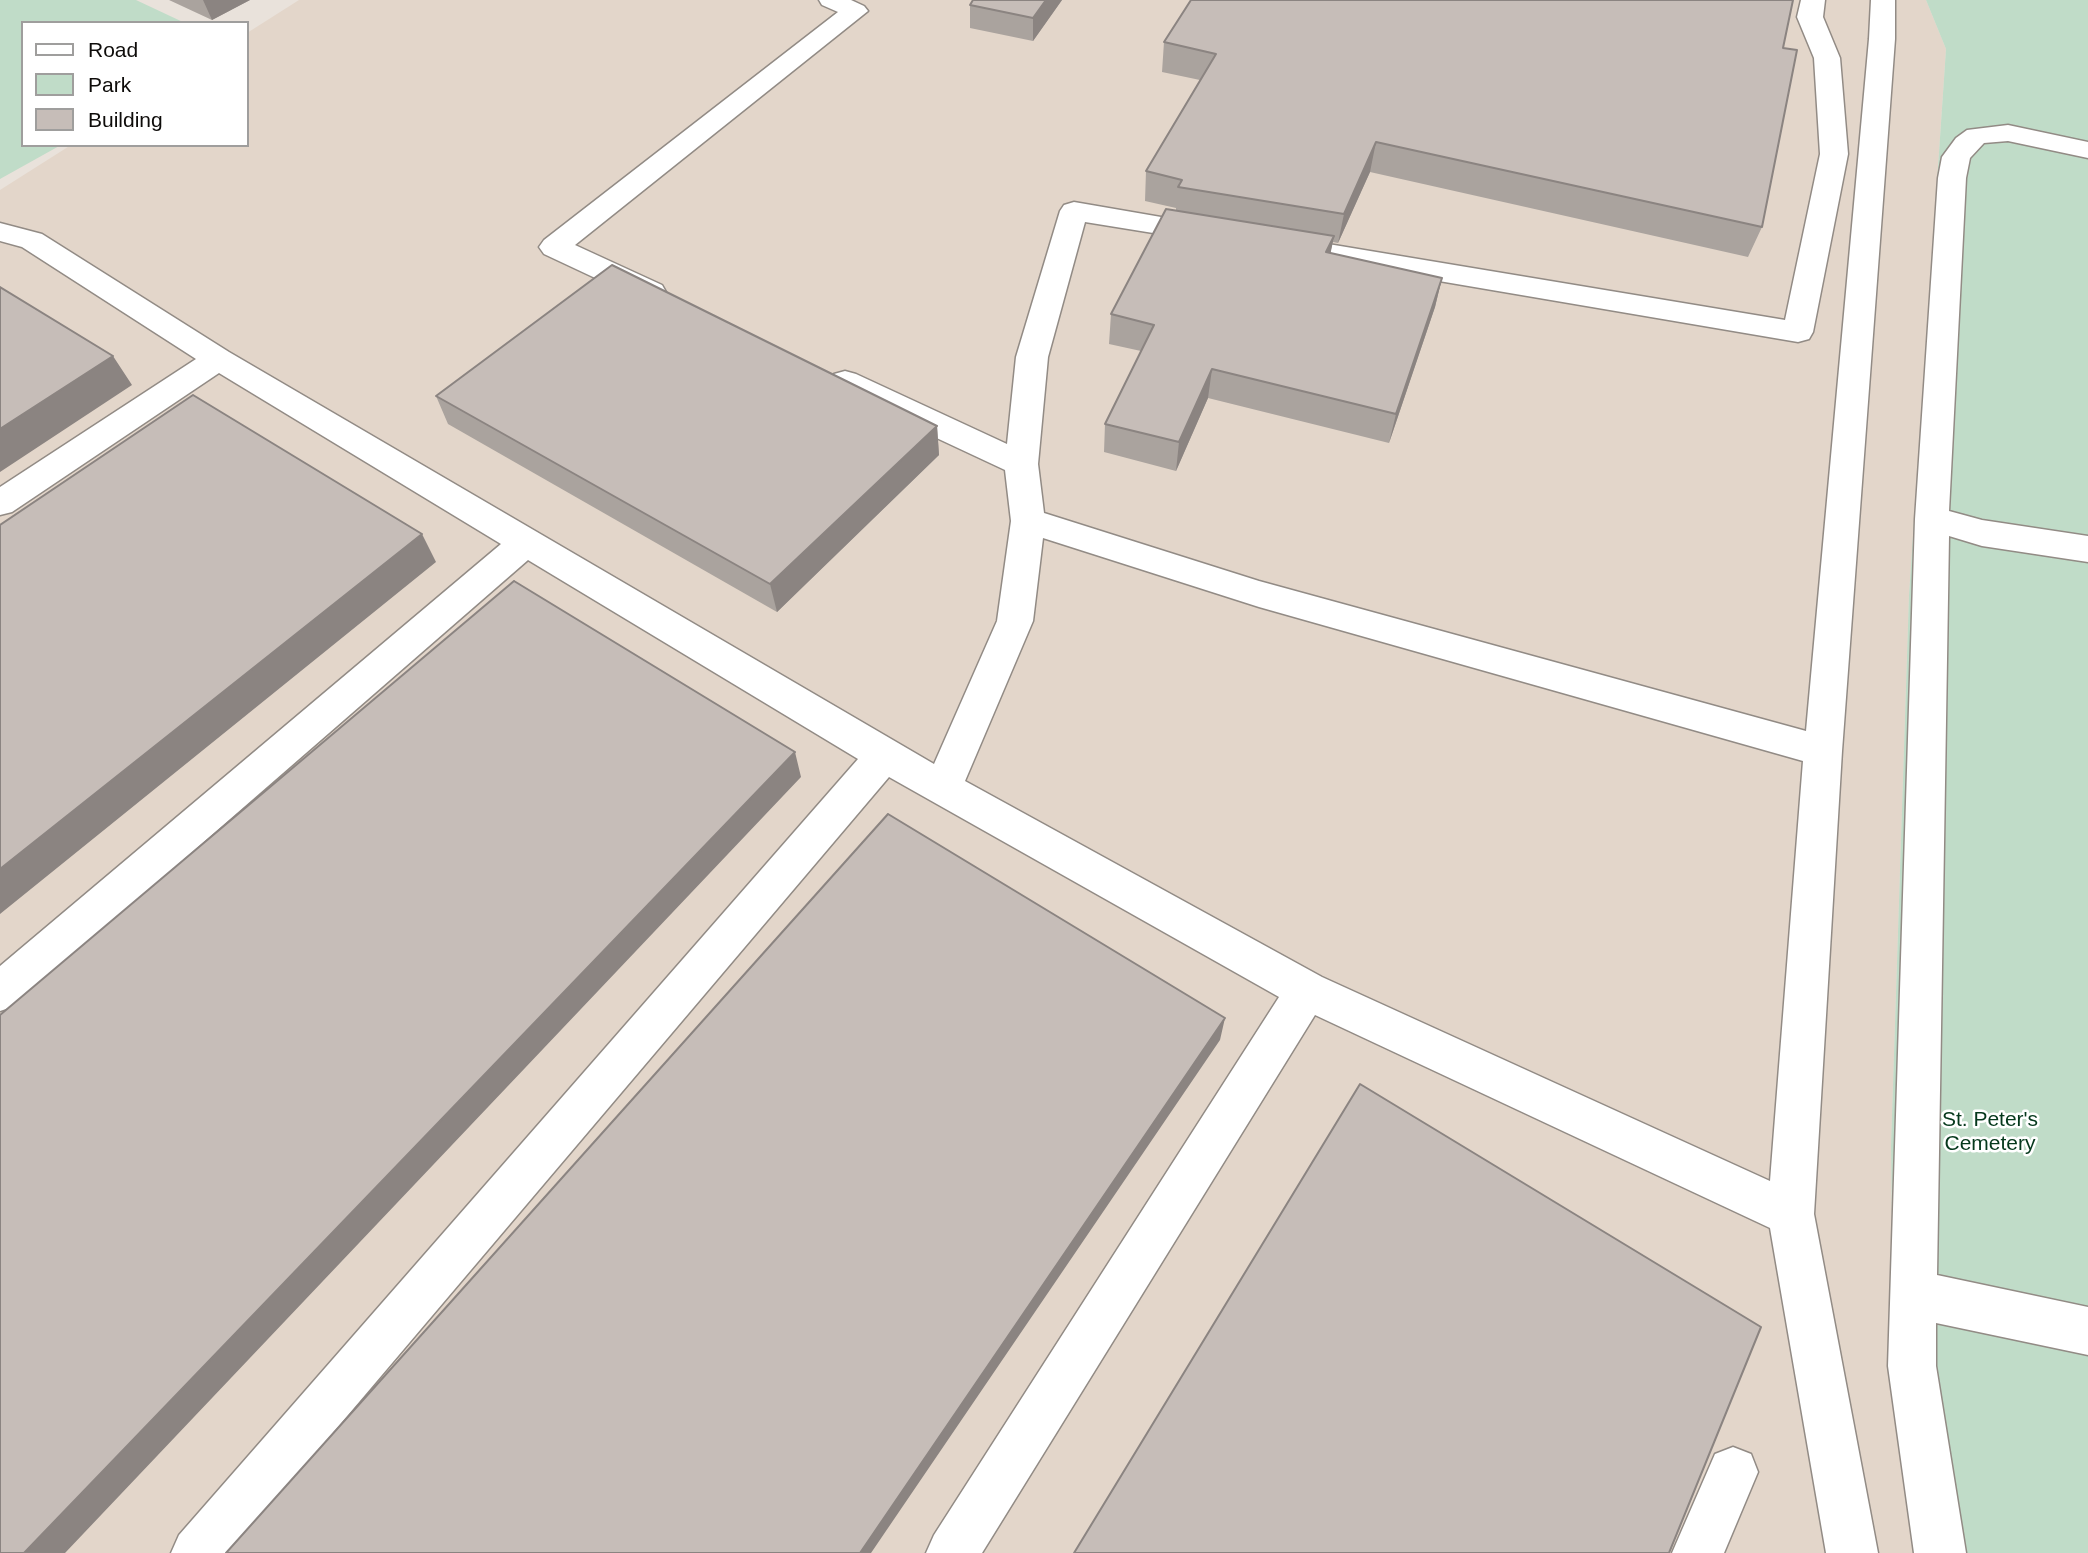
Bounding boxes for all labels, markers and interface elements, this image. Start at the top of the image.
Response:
legend [21,21,248,147]
text: Road [88,38,138,61]
text: Park [88,73,131,96]
text: Building [88,108,163,131]
park label: St. Peter's Cemetery [1942,1107,2038,1157]

